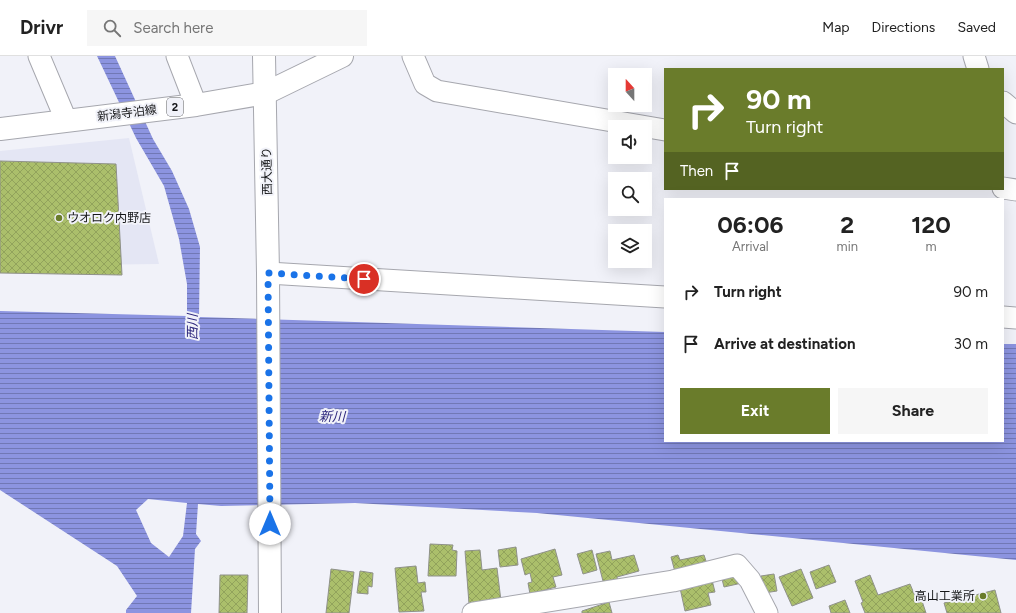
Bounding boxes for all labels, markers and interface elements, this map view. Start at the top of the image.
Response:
search box [87,10,367,46]
text: Drivr [20,16,63,39]
icon: search [101,17,123,39]
text: Search here [133,19,213,37]
text: Map [822,19,850,36]
text: Directions [872,19,935,36]
text: Saved [957,19,996,36]
north arrow [608,68,652,112]
map controls [608,68,652,268]
text: 90 m [746,82,811,116]
icon: right [680,84,732,136]
road number: 2 [167,98,183,116]
street label: 新潟寺泊線 [96,102,158,124]
text: Turn right [746,116,823,138]
button: sound [608,120,652,164]
street label: 西大通り [260,147,274,195]
icon: arrive [721,160,743,182]
text: Then [680,162,713,180]
button: search [608,172,652,216]
text: 06:06 [717,210,783,239]
text: 2 [840,210,854,239]
text: 120 [911,210,951,239]
place label: ウオロク内野店 [67,211,151,225]
marker: ウオロク内野店 [54,213,64,223]
button: layers [608,224,652,268]
text: Arrival [732,239,769,254]
text: min [837,239,858,254]
text: m [925,239,937,254]
pin [347,262,381,296]
icon: arrive [353,268,375,290]
icon: right [680,281,702,303]
text: Turn right [714,283,782,301]
text: 90 m [953,283,988,301]
water label: 西川 [185,312,200,340]
icon: arrive [680,333,702,355]
text: Arrive at destination [714,335,855,353]
text: 30 m [954,335,988,353]
button: Exit [680,388,830,434]
button: Share [838,388,988,434]
water label: 新川 [319,409,347,424]
position arrow [249,503,291,545]
place label: 高山工業所 [915,589,975,603]
marker: 高山工業所 [978,591,988,601]

